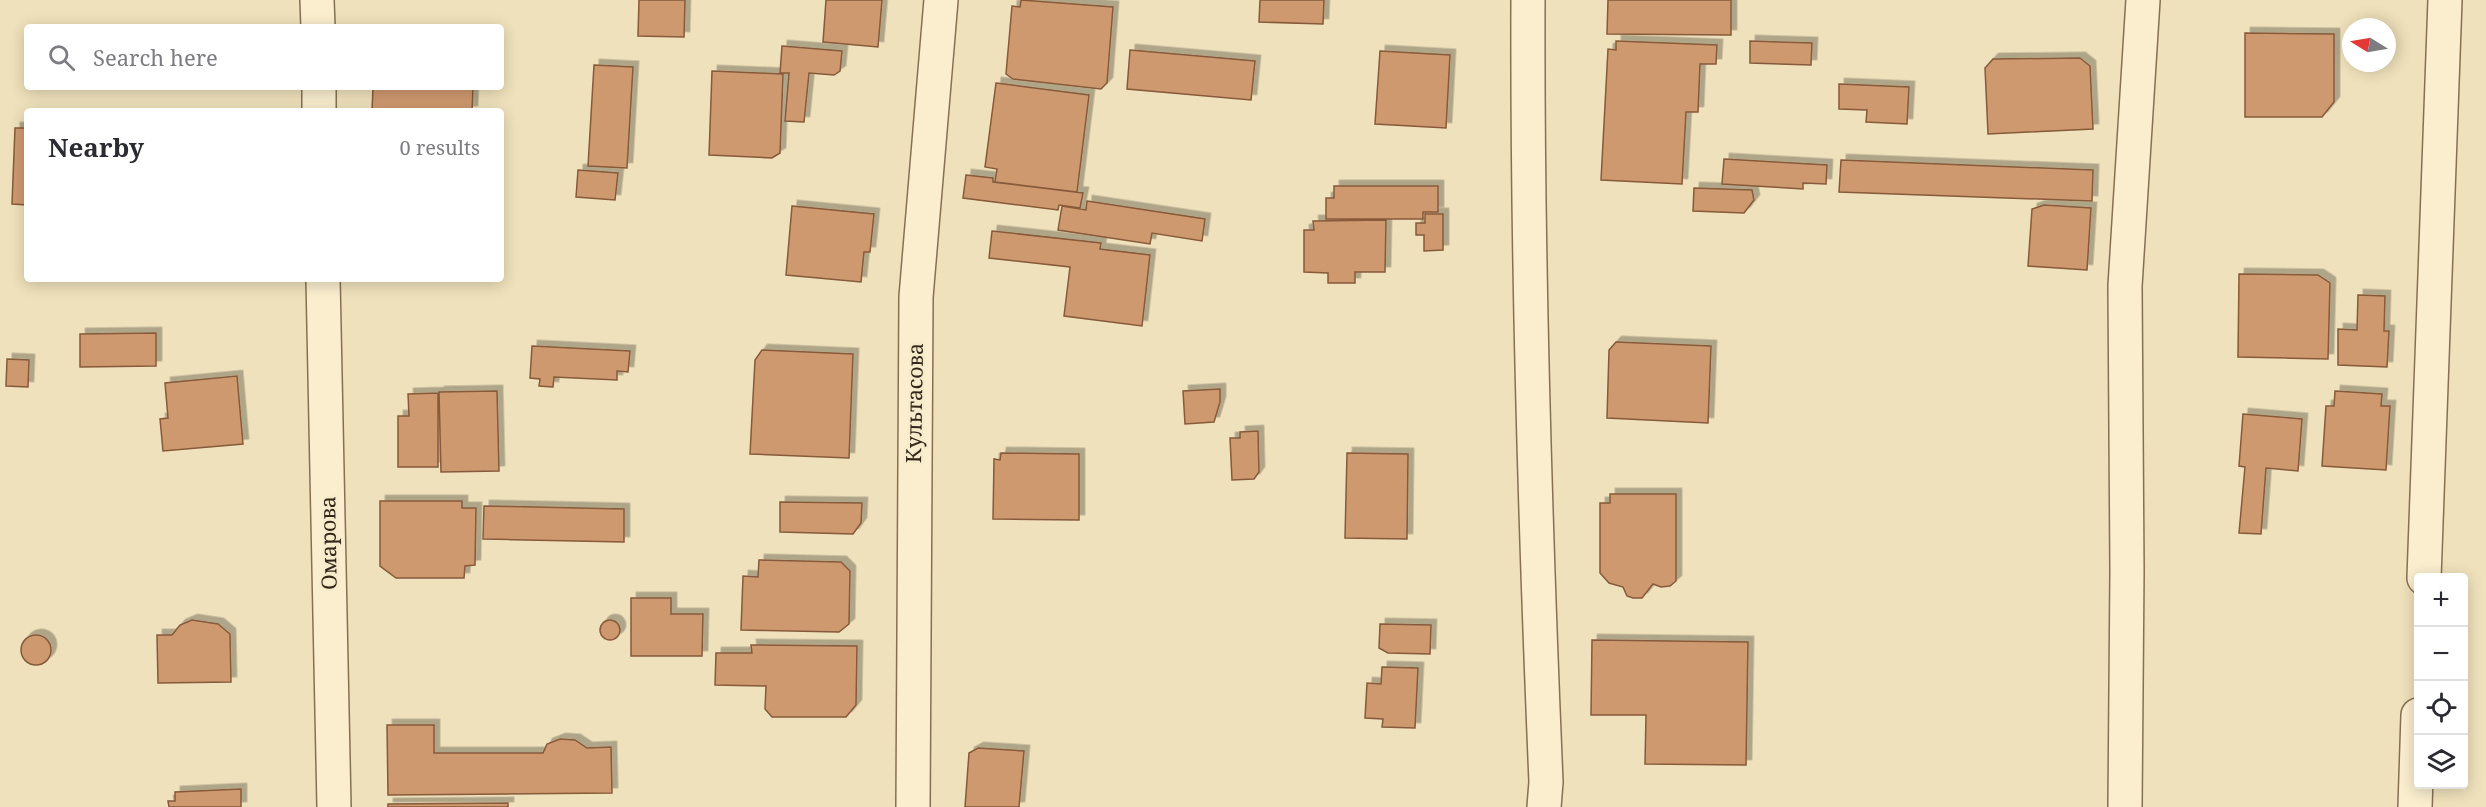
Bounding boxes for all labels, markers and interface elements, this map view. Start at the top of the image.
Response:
north arrow [2342,18,2396,72]
search box [24,24,504,90]
icon: search [45,41,78,74]
text: Search here [93,42,218,72]
text: Nearby [48,129,144,165]
text: 0 results [400,134,480,161]
street label: Культасова [899,343,929,463]
street label: Омарова [313,496,343,590]
map controls [2414,573,2468,789]
button: + [2414,573,2468,627]
button: − [2414,627,2468,681]
button: locate [2414,681,2468,735]
button: layers [2414,735,2468,789]

